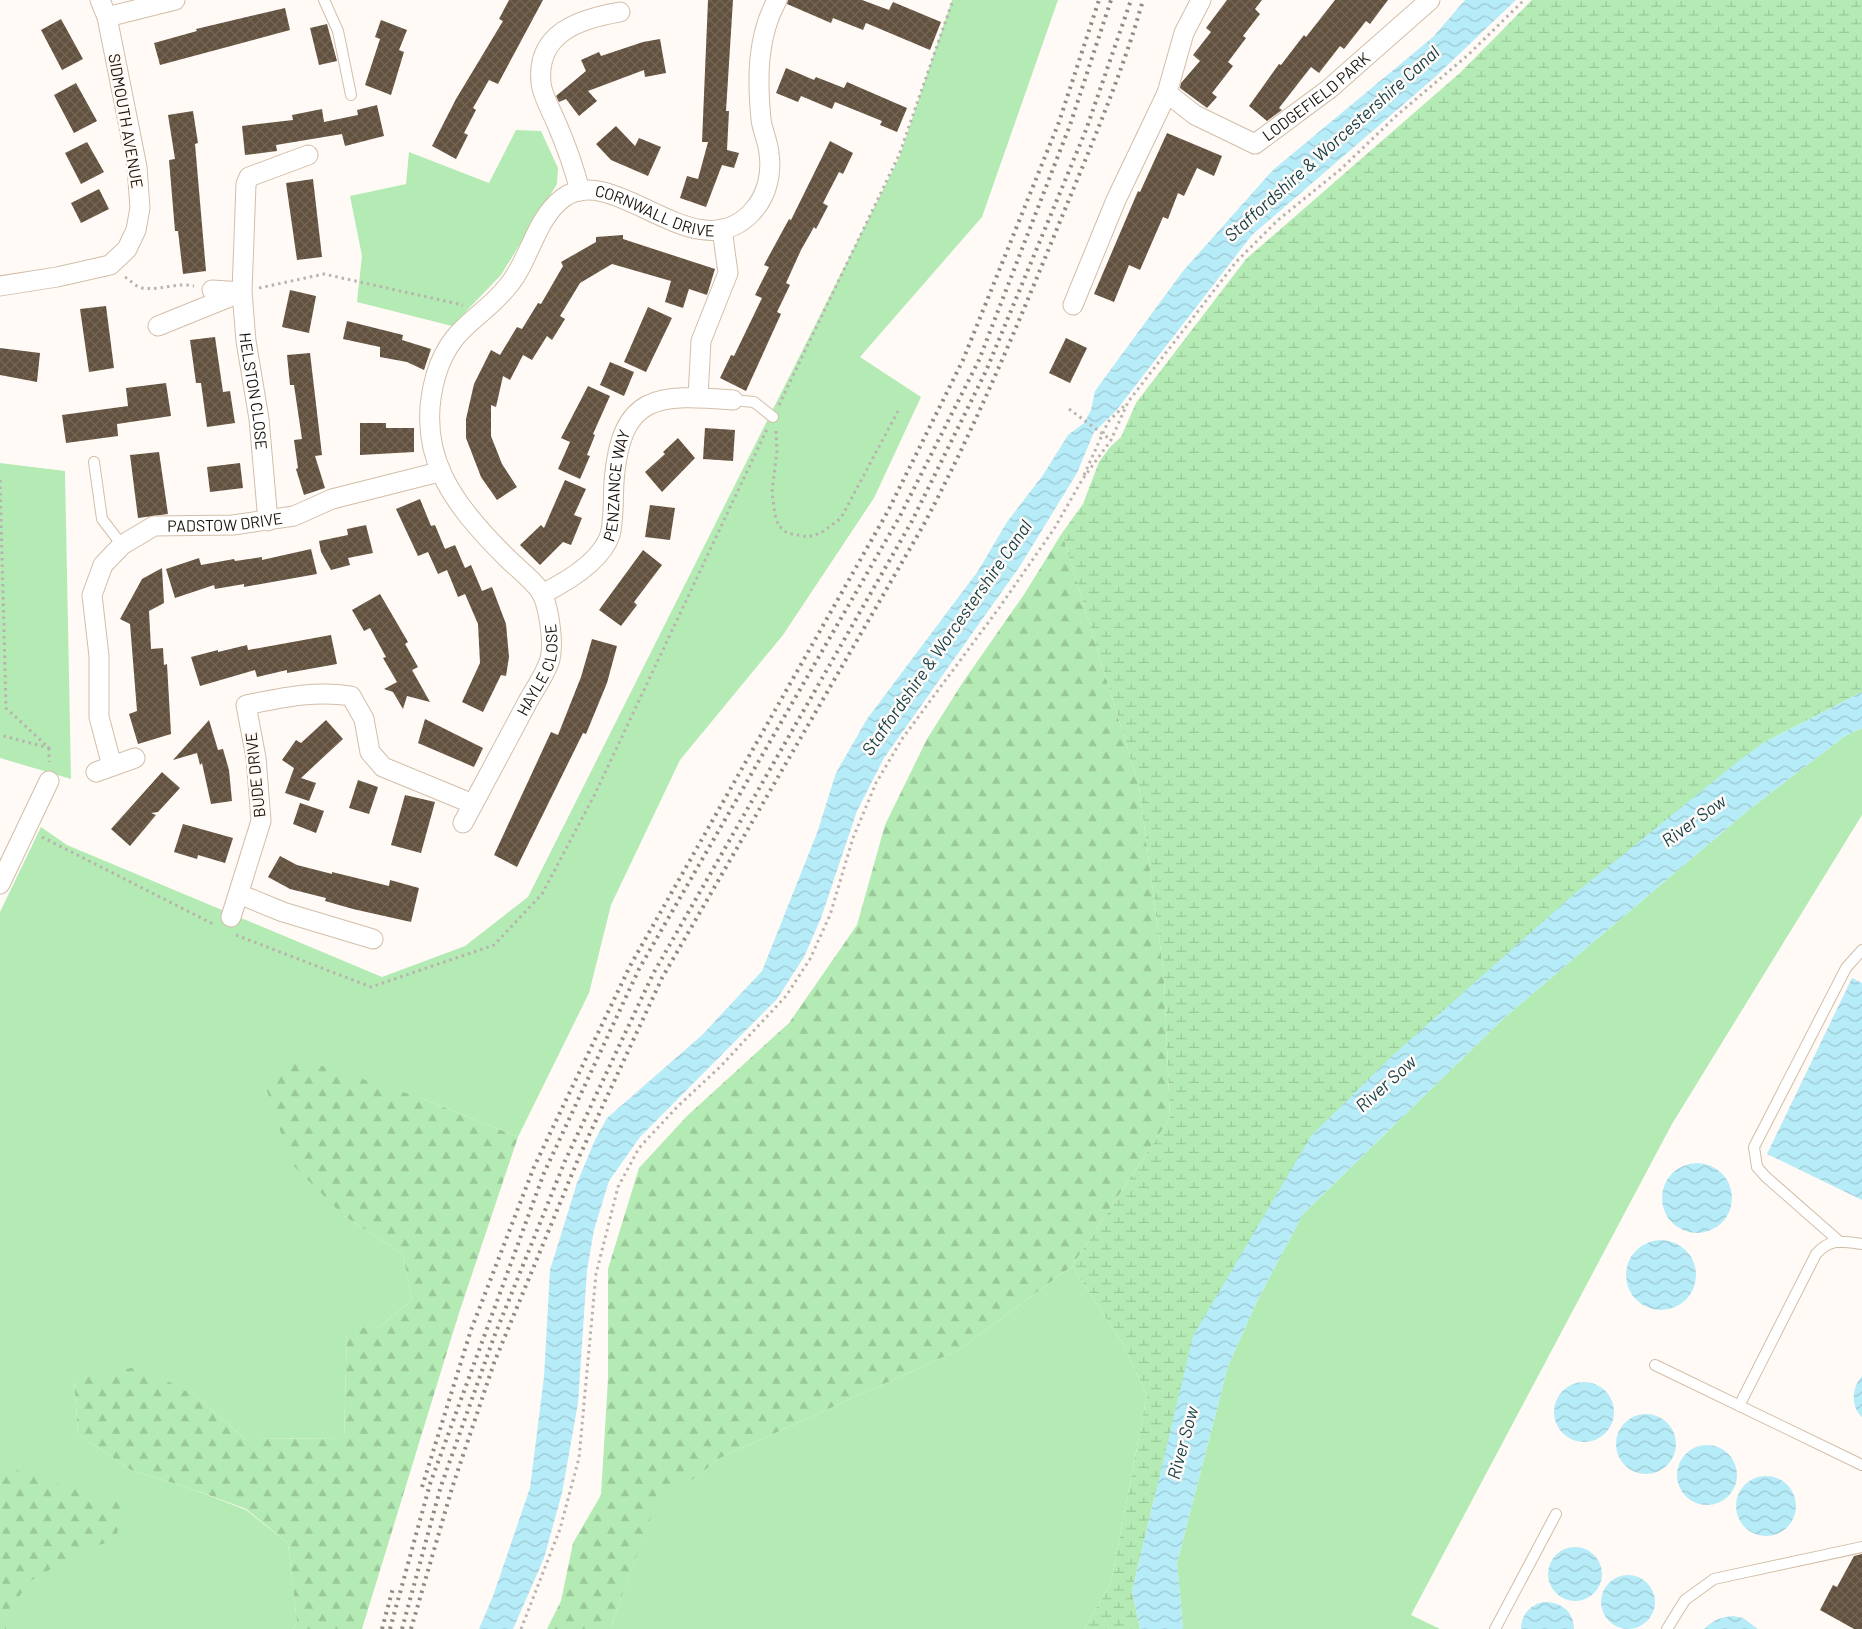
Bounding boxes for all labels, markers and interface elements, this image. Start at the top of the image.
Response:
water label: Staffordshire & Worcestershire Canal [1219,41,1443,246]
street label: LODGEFIELD PARK [1258,48,1373,144]
street label: SIDMOUTH AVENUE [105,52,148,190]
street label: CORNWALL DRIVE [594,181,715,240]
street label: HELSTON CLOSE [236,332,272,451]
street label: PENZANCE WAY [599,427,633,544]
street label: PADSTOW DRIVE [167,508,284,535]
water label: Staffordshire & Worcestershire Canal [856,516,1036,759]
street label: HAYLE CLOSE [512,623,561,719]
street label: BUDE DRIVE [241,731,268,819]
water label: River Sow [1657,789,1730,851]
water label: River Sow [1350,1050,1421,1116]
water label: River Sow [1162,1404,1202,1481]

